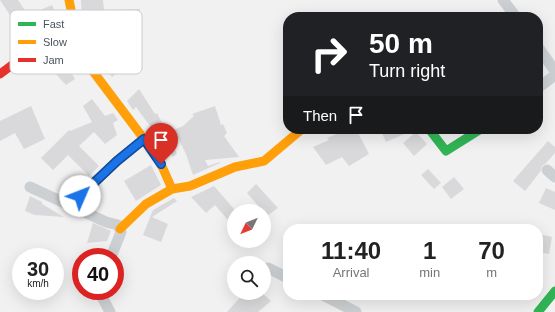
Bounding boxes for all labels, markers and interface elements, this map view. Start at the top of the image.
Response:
legend [10,10,142,74]
text: Fast [43,18,64,30]
icon: right [303,28,355,80]
text: 50 m [369,28,433,59]
text: Slow [43,36,67,48]
text: Jam [43,54,64,66]
text: Turn right [369,61,445,81]
icon: arrive [345,104,367,126]
text: Then [303,107,337,124]
pin [144,123,178,164]
icon: arrive [150,129,172,151]
position arrow [59,175,101,217]
north arrow [227,204,271,248]
map controls [227,204,271,300]
text: 11:40 [321,237,381,264]
text: 1 [423,237,436,264]
text: 70 [478,237,505,264]
speed limit sign: 40 [72,248,124,300]
button: search [227,256,271,300]
text: 30 [27,258,49,280]
text: Arrival [333,265,370,280]
text: min [419,265,440,280]
text: m [486,265,497,280]
text: km/h [27,278,49,289]

